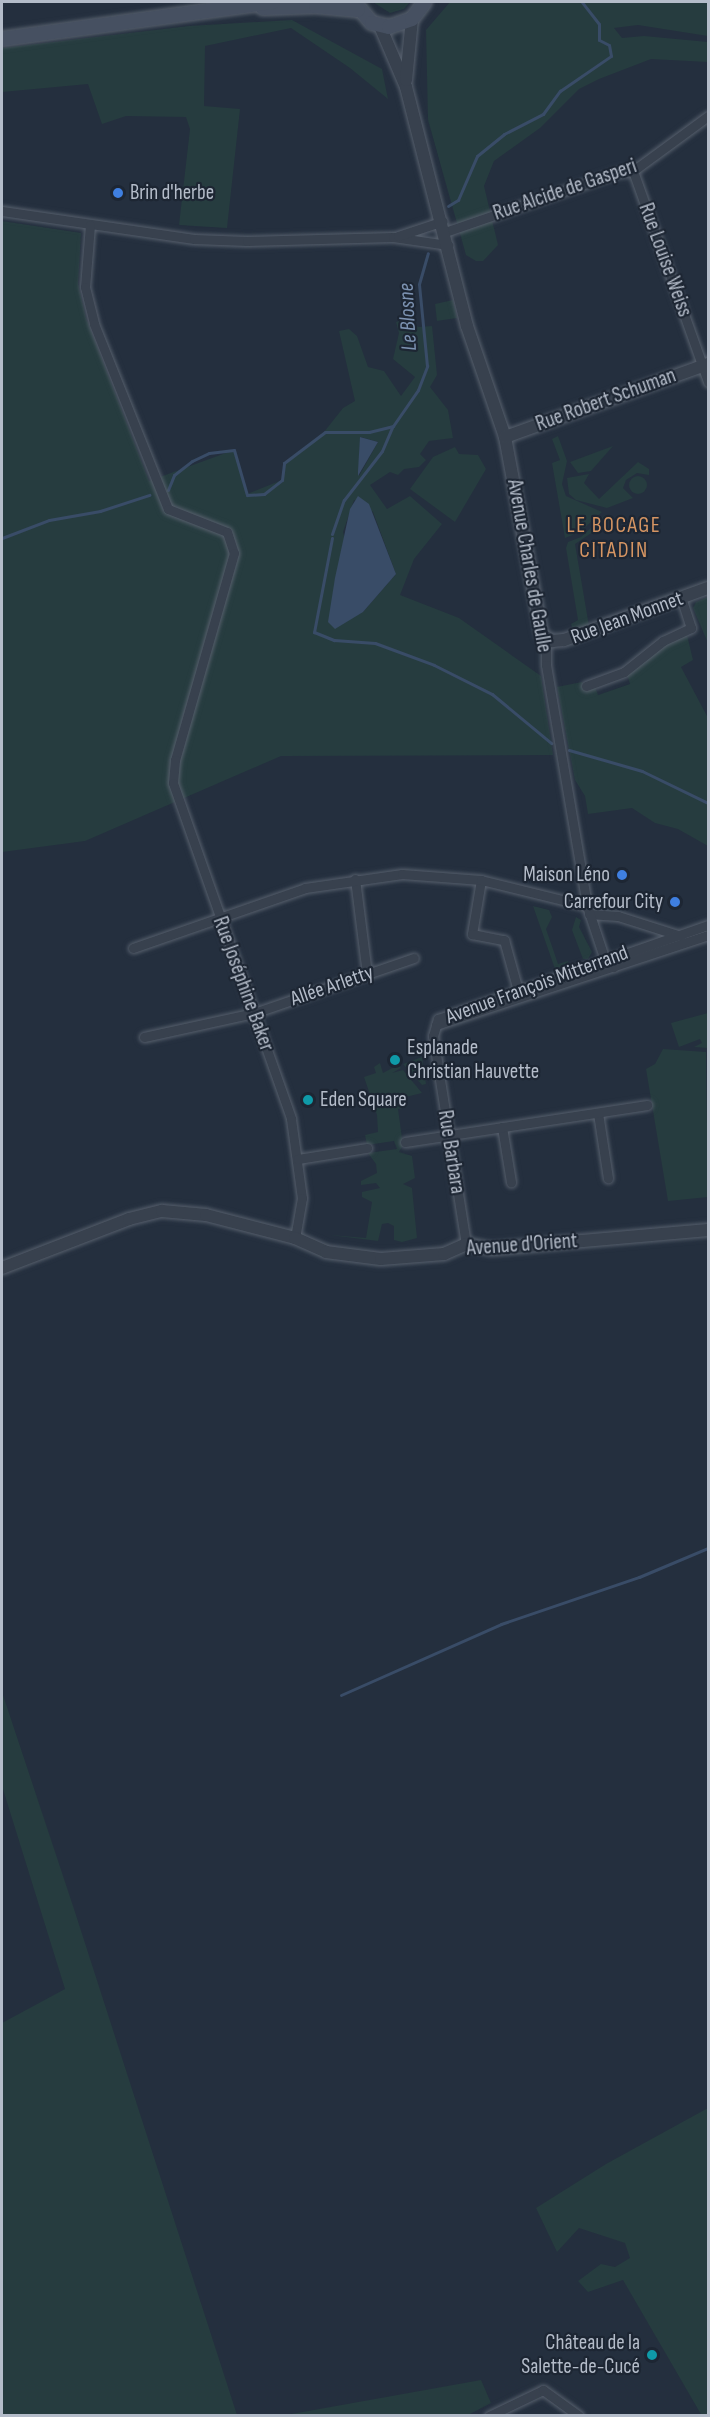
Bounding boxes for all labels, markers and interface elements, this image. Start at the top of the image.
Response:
street label: Rue Alcide de Gasperi [490,154,640,226]
place label: Brin d'herbe [130,180,214,206]
marker: Brin d'herbe [111,186,125,200]
street label: Rue Louise Weiss [633,200,697,320]
water label: Le Blosne [393,282,423,352]
street label: Rue Robert Schuman [532,363,680,437]
street label: Avenue Charles de Gaulle [501,478,557,654]
district label: LE BOCAGE CITADIN [567,512,661,564]
street label: Rue Jean Monnet [568,586,686,650]
place label: Maison Léno [523,862,610,888]
marker: Maison Léno [615,868,629,882]
place label: Carrefour City [564,889,663,915]
marker: Carrefour City [668,895,682,909]
street label: Rue Joséphine Baker [207,913,279,1055]
street label: Avenue François Mitterrand [442,940,632,1030]
street label: Allée Arletty [287,960,377,1012]
place label: Esplanade Christian Hauvette [407,1035,539,1085]
marker: Esplanade Christian Hauvette [388,1053,402,1067]
place label: Eden Square [320,1087,407,1113]
marker: Eden Square [301,1093,315,1107]
street label: Rue Barbara [432,1108,470,1196]
street label: Avenue d'Orient [466,1229,578,1261]
place label: Château de la Salette-de-Cucé [521,2330,640,2380]
marker: Château de la Salette-de-Cucé [645,2348,659,2362]

